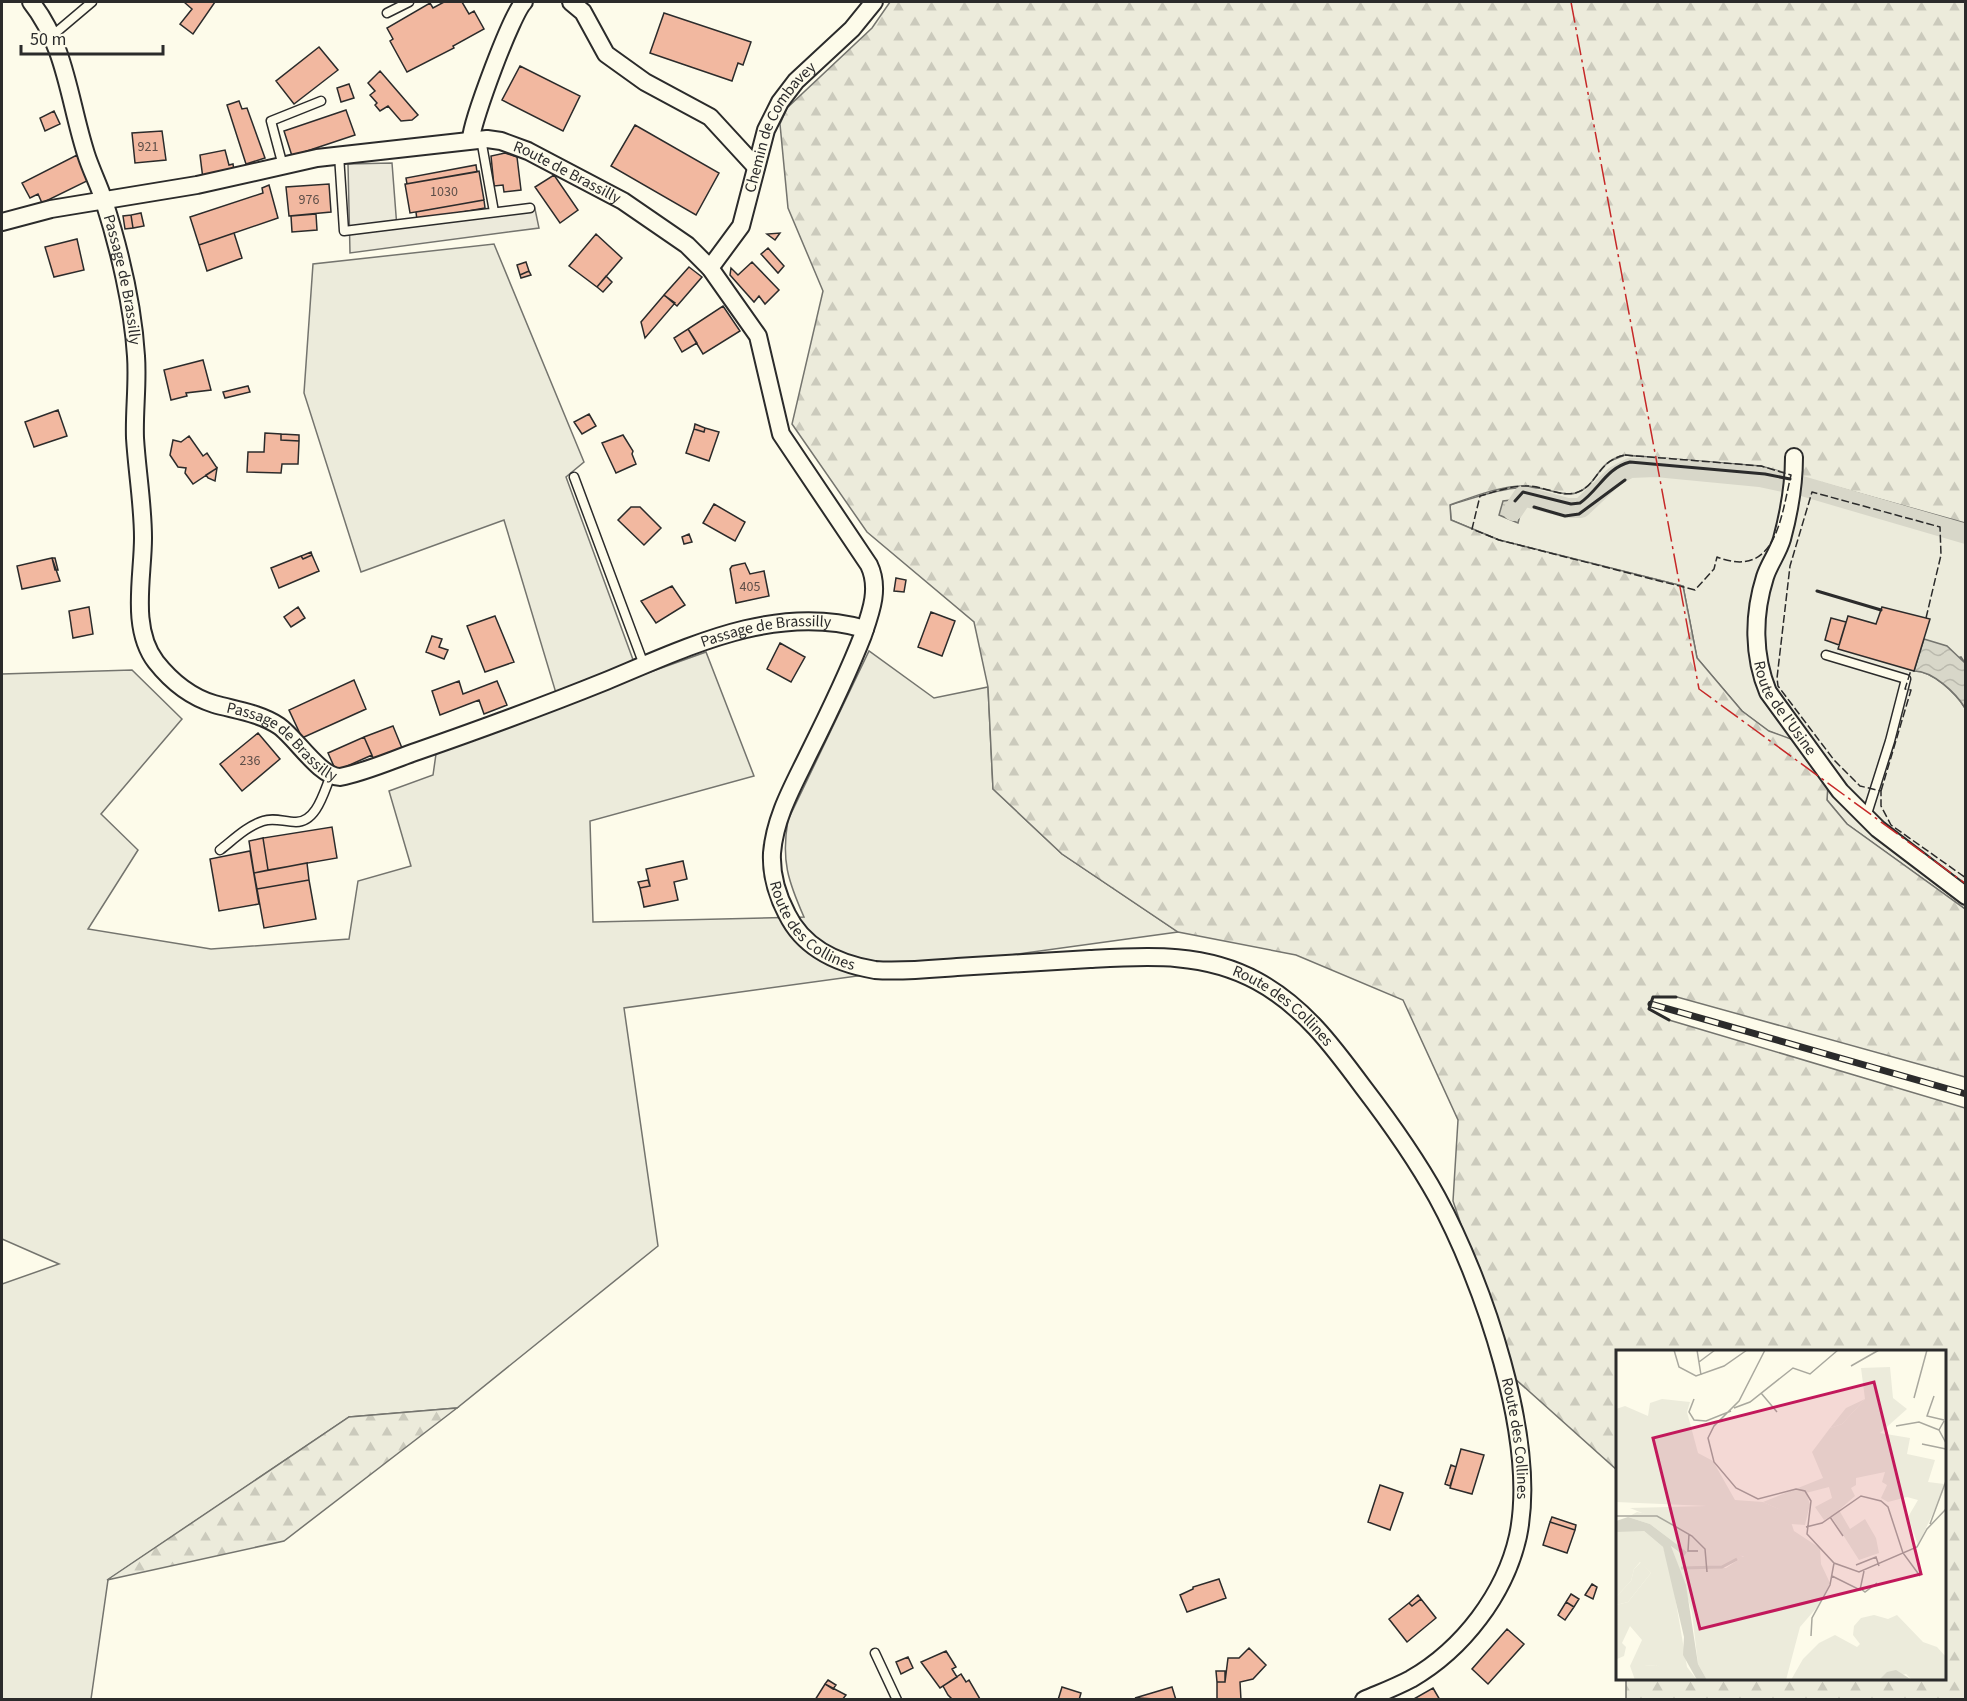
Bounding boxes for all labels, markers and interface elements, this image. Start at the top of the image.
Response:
scale bar [21,18,164,56]
text: 50 m [30,27,66,52]
street label: Chemin de Combavey [739,56,821,195]
street label: Route de Brassilly [510,136,625,209]
house number: 921 [138,137,158,157]
house number: 1030 [430,182,458,202]
house number: 976 [299,190,319,210]
street label: Passage de Brassilly [98,212,146,346]
house number: 405 [740,577,760,597]
street label: Passage de Brassilly [698,610,833,653]
street label: Route de l'Usine [1748,659,1822,760]
street label: Passage de Brassilly [224,697,341,787]
house number: 236 [240,751,260,771]
street label: Route des Collines [764,878,858,976]
street label: Route des Collines [1229,960,1338,1051]
inset map [1616,1350,1946,1680]
street label: Route des Collines [1496,1375,1533,1500]

